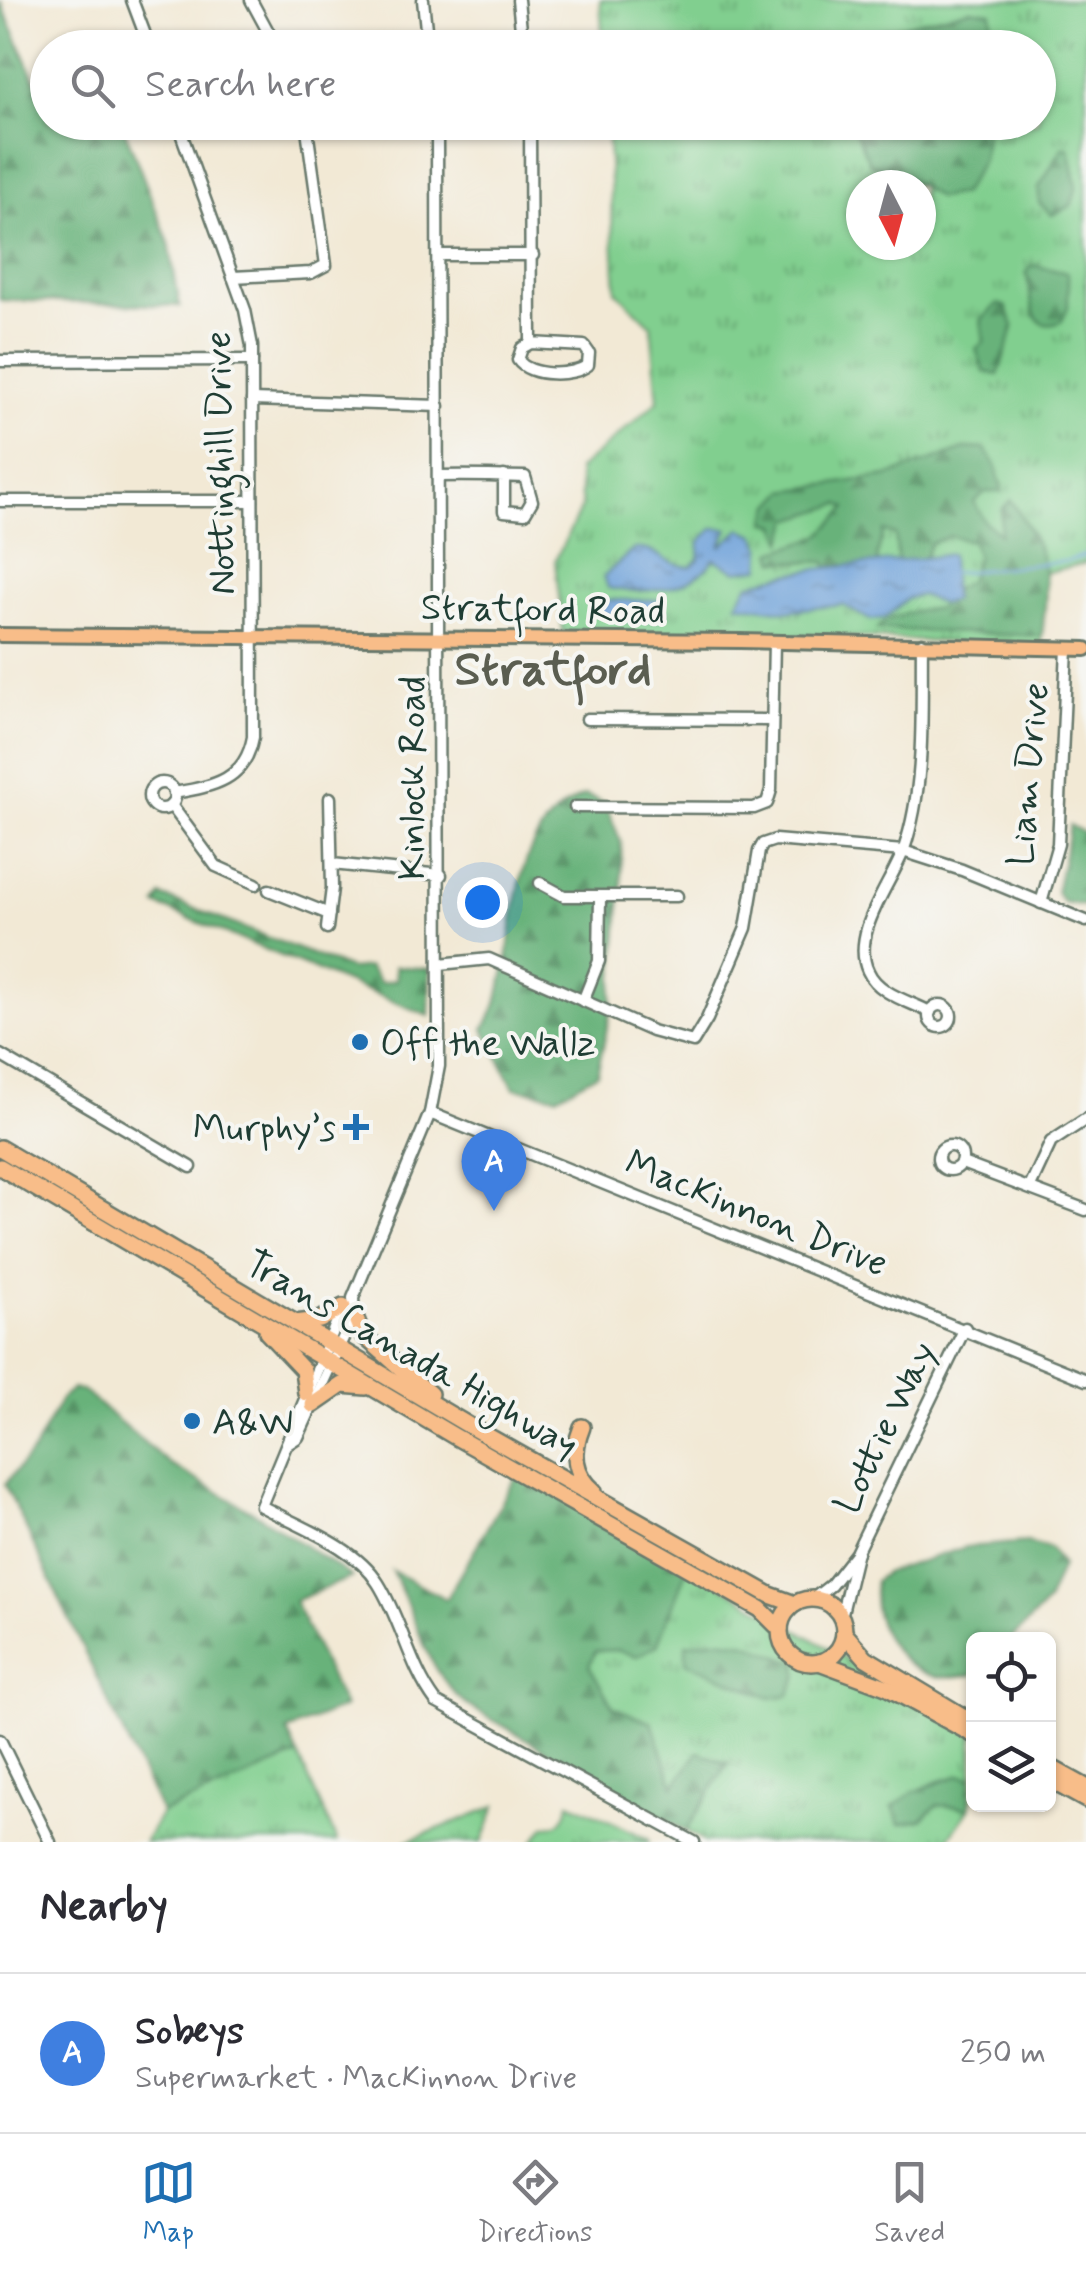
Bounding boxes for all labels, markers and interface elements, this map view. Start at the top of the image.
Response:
search box [30,30,1056,140]
icon: search [65,58,120,113]
text: Search here [145,61,336,110]
north arrow [846,170,936,260]
street label: Nottinghill Drive [195,330,252,595]
street label: Stratford Road [420,584,666,640]
district label: Stratford [455,639,651,706]
street label: Kinlock Road [389,676,438,880]
street label: Liam Drive [997,681,1062,868]
your location [457,877,508,928]
place label: Off the Wallz [380,1020,596,1069]
marker: Off the Wallz [349,1031,371,1053]
place label: Murphy’s [193,1105,336,1154]
marker: Murphy’s [345,1116,367,1138]
pin: A [462,1128,526,1211]
street label: MacKinnon Drive [618,1139,895,1289]
street label: Trans Canada Highway [233,1240,586,1474]
street label: Lottie Way [824,1334,949,1522]
place label: A&W [212,1399,293,1448]
marker: A&W [181,1410,203,1432]
map controls [966,1632,1056,1812]
button: locate [966,1632,1056,1722]
button: layers [966,1722,1056,1812]
text: Nearby [40,1880,168,1935]
text: Sobeys [135,2008,244,2057]
text: A [62,2032,83,2074]
text: 250 m [960,2032,1046,2074]
text: Supermarket · MacKinnon Drive [135,2057,577,2099]
tab: Map [141,2155,196,2252]
tab: Directions [478,2155,593,2252]
tab: Saved [874,2155,945,2252]

